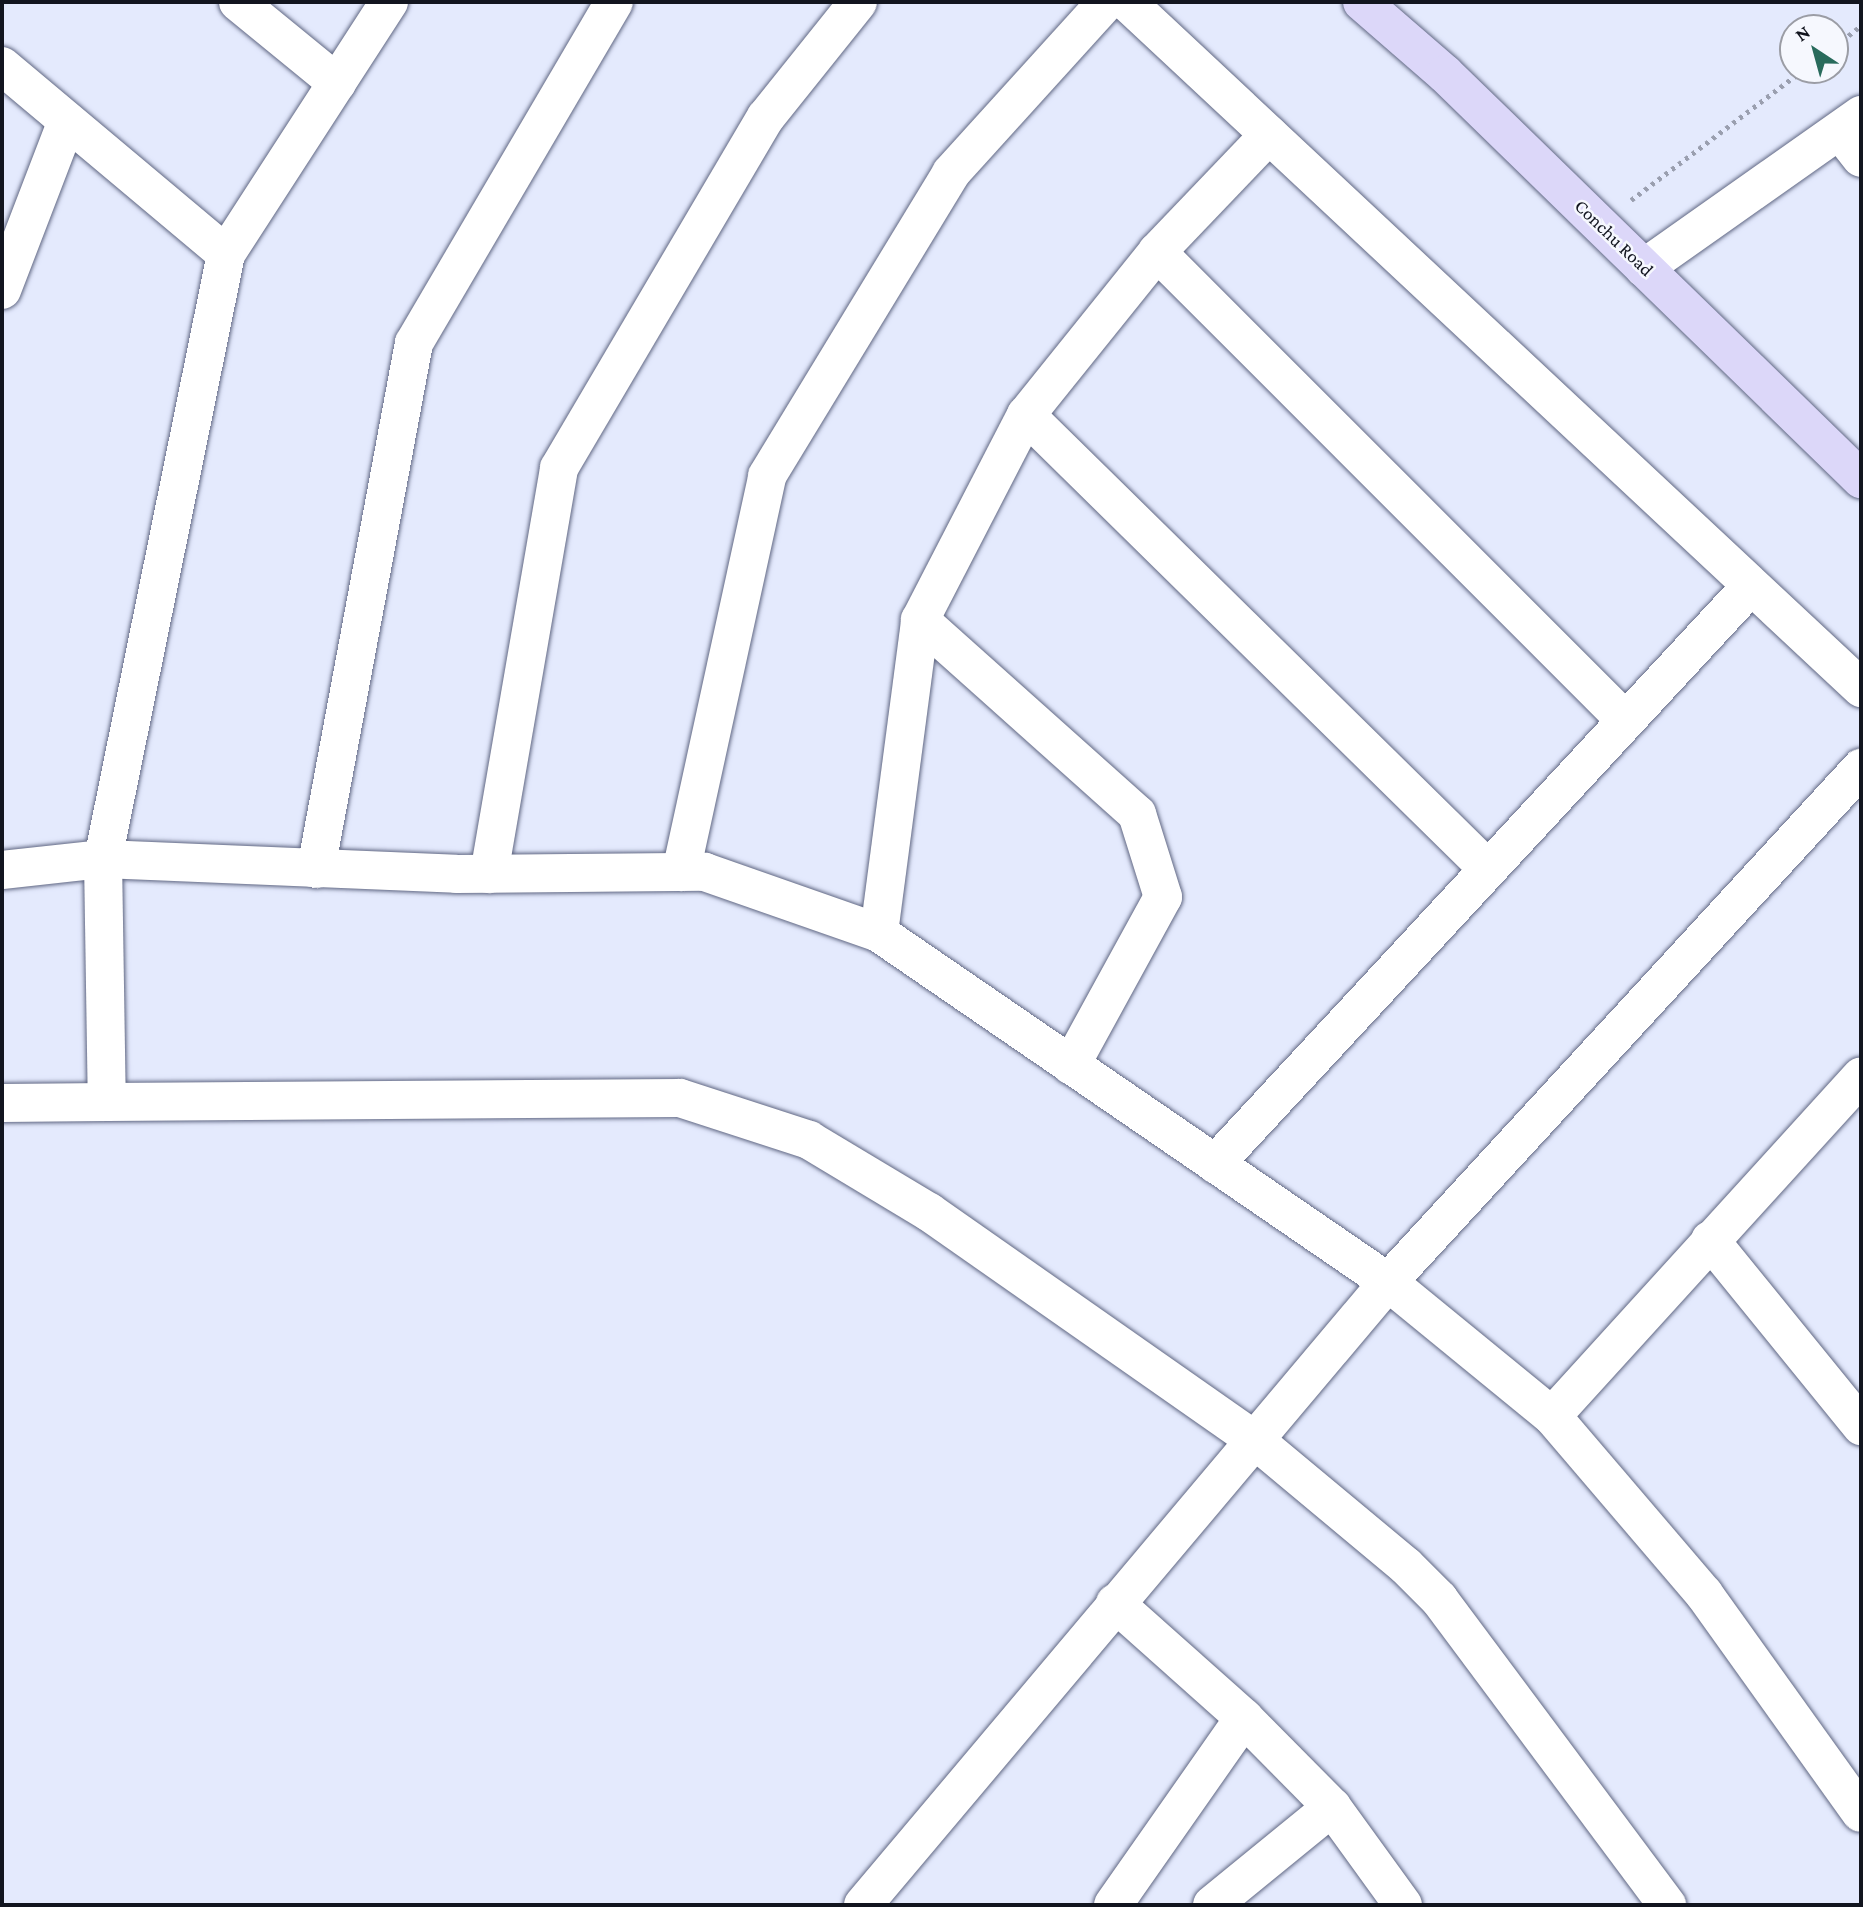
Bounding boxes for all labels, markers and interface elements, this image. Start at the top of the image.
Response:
north arrow [1779,14,1849,84]
text: N [1791,21,1814,46]
street label: Conchu Road [1570,195,1658,281]

